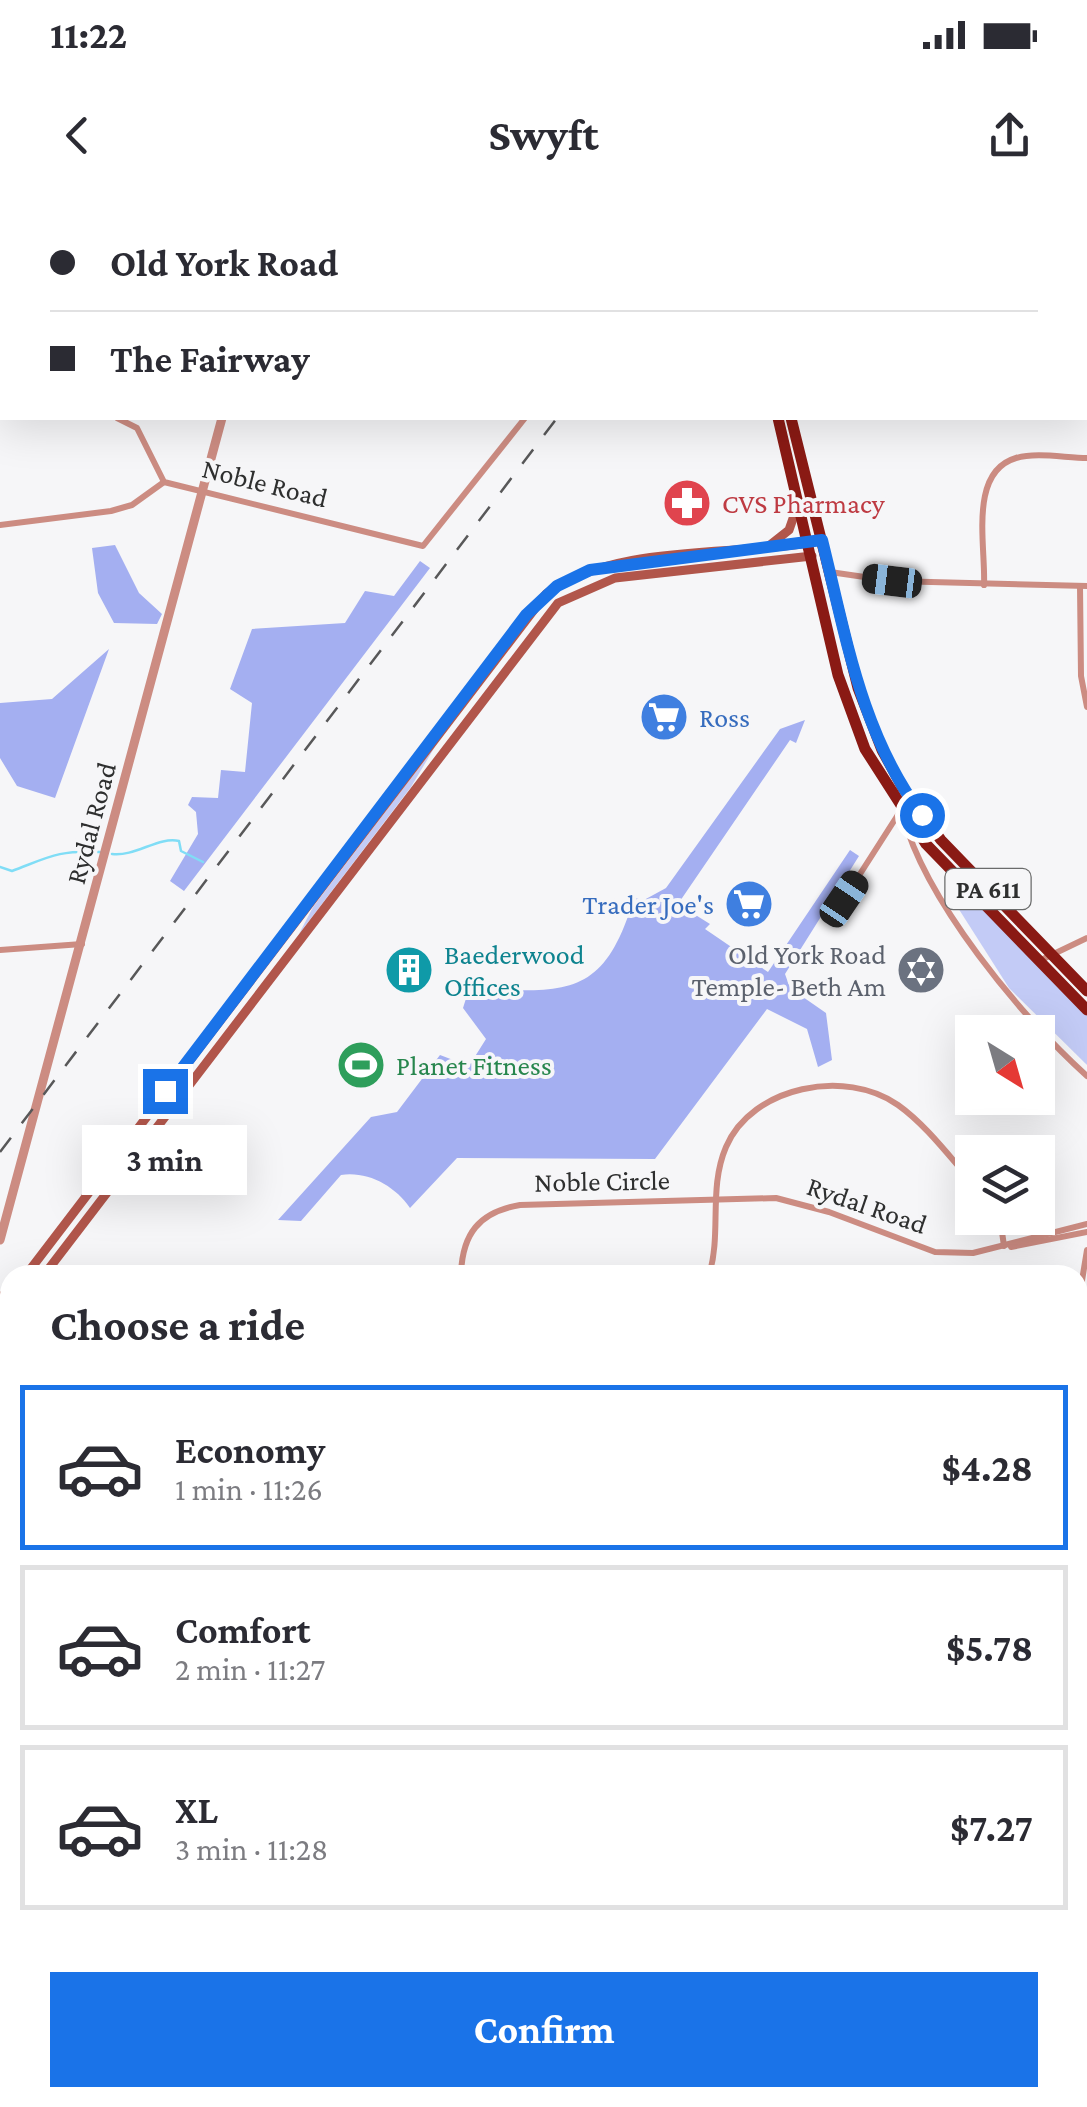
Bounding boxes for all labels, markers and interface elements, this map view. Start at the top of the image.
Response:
text: 11:22 [50,14,127,56]
icon: back [50,108,105,163]
icon: share [982,108,1037,163]
text: Swyft [488,110,599,160]
text: Old York Road [110,242,338,284]
text: The Fairway [110,338,310,380]
street label: Noble Road [199,452,331,514]
pharmacy icon: CVS Pharmacy [661,477,713,529]
place label: CVS Pharmacy [722,488,886,519]
car [860,562,924,600]
supermarket icon: Ross [638,691,690,743]
place label: Ross [699,702,750,733]
street label: Rydal Road [60,759,122,887]
route start [900,793,945,838]
car [815,866,873,932]
road number: PA 611 [946,869,1030,909]
supermarket icon: Trader Joe's [723,878,775,930]
place label: Trader Joe's [582,889,714,920]
place label: Baederwood Offices [444,939,585,1002]
place label: Old York Road Temple- Beth Am [691,939,886,1002]
building icon: Baederwood Offices [383,944,435,996]
synagogue icon: Old York Road Temple- Beth Am [895,944,947,996]
north arrow [955,1015,1055,1115]
map controls [955,1015,1055,1235]
sports icon: Planet Fitness [335,1039,387,1091]
place label: Planet Fitness [396,1050,552,1081]
route end [143,1069,188,1114]
callout: 3 min [82,1126,248,1196]
button: layers [955,1135,1055,1235]
text: 3 min [126,1142,203,1178]
street label: Noble Circle [534,1164,670,1198]
street label: Rydal Road [803,1170,931,1240]
text: Choose a ride [50,1300,305,1350]
icon: car [55,1423,145,1513]
text: Economy [175,1429,325,1471]
text: $4.28 [941,1447,1033,1489]
text: 1 min · 11:26 [175,1471,323,1507]
icon: car [55,1603,145,1693]
text: Comfort [175,1609,311,1651]
text: $5.78 [946,1627,1033,1669]
text: 2 min · 11:27 [175,1651,325,1687]
icon: car [55,1783,145,1873]
text: XL [175,1789,218,1831]
text: $7.27 [950,1807,1033,1849]
text: 3 min · 11:28 [175,1831,328,1867]
button: Confirm [50,1972,1038,2087]

